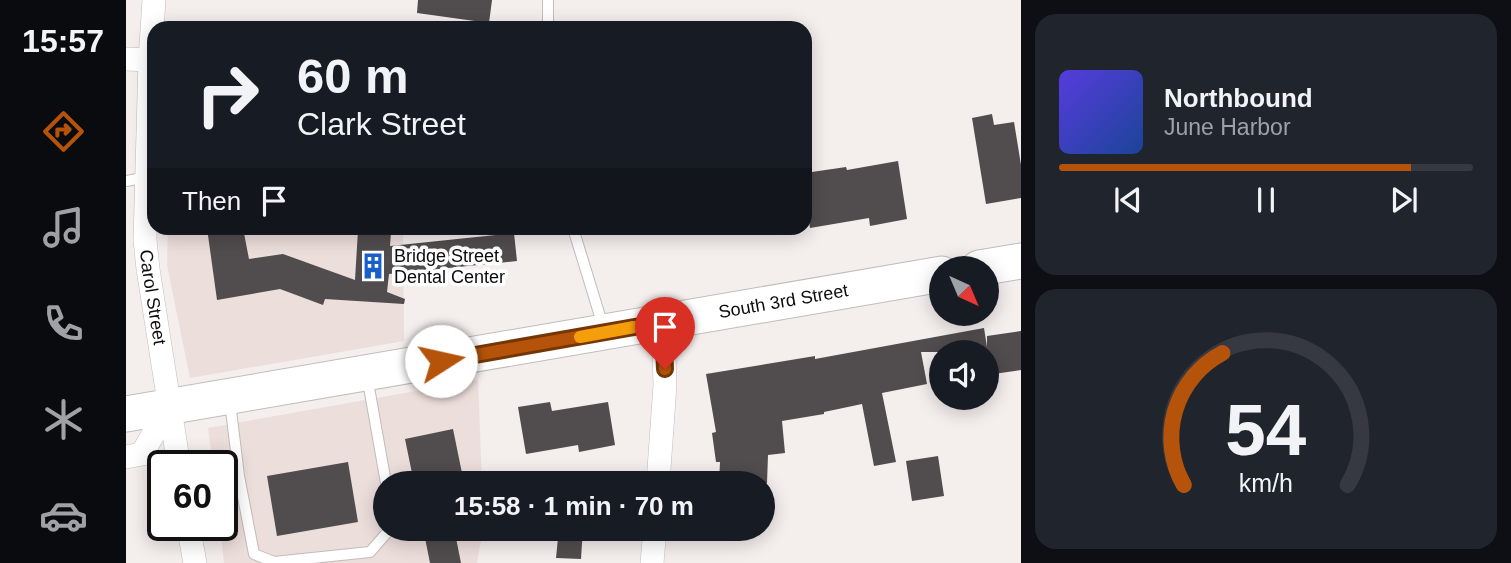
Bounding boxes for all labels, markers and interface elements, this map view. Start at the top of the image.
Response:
text: 15:57 [22,23,104,59]
icon: right [182,49,273,140]
text: 60 m [297,49,409,103]
text: Northbound [1164,83,1313,113]
text: Clark Street [297,106,466,142]
icon: directions [39,107,88,156]
text: June Harbor [1164,114,1291,140]
icon: previous [1109,181,1147,219]
icon: pause [1247,181,1285,219]
icon: next [1385,181,1423,219]
icon: arrive [255,182,293,220]
text: Then [182,186,241,216]
icon: music [39,203,88,252]
place label: Bridge Street Dental Center [394,246,505,287]
street label: Carol Street [136,249,170,346]
building icon: Bridge Street Dental Center [358,251,388,281]
north arrow [929,256,999,326]
map controls [929,256,999,410]
street label: South 3rd Street [717,280,850,322]
pin [635,297,695,369]
icon: phone [39,299,88,348]
icon: arrive [646,308,684,346]
position arrow [404,324,478,398]
button: sound [929,340,999,410]
text: 54 [1226,389,1307,470]
icon: climate [39,395,88,444]
speed limit sign: 60 [147,450,238,541]
text: km/h [1239,469,1293,497]
icon: car [39,491,88,540]
text: 15:58 · 1 min · 70 m [454,491,694,521]

